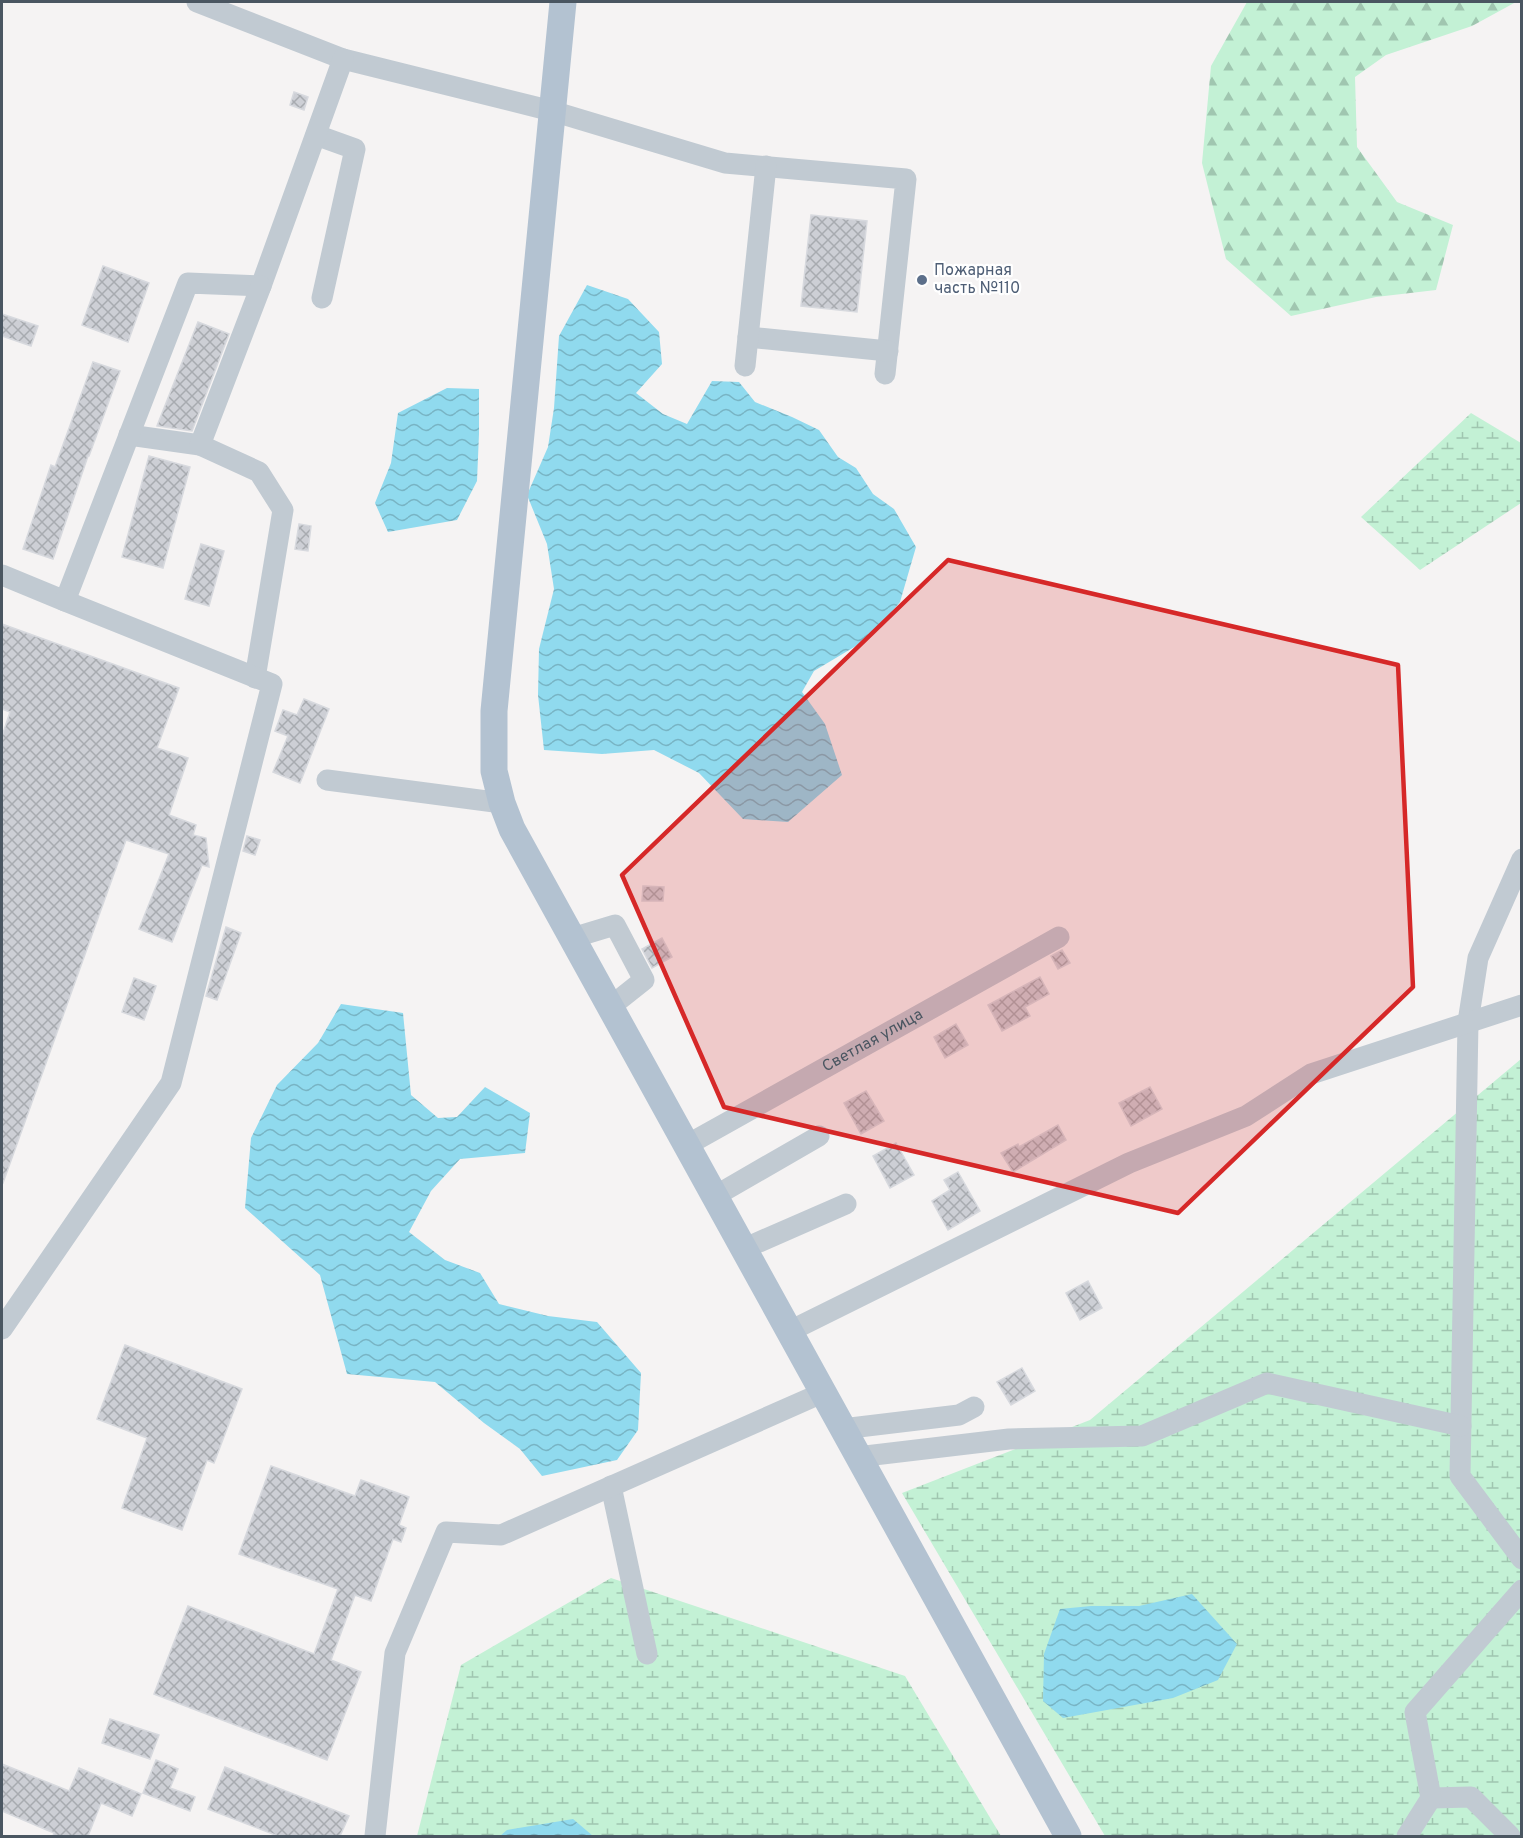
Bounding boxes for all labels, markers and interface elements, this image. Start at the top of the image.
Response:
place label: Пожарная часть №110 [934,261,1020,299]
marker: Пожарная часть №110 [915,273,929,287]
street label: Светлая улица [819,1005,927,1077]

